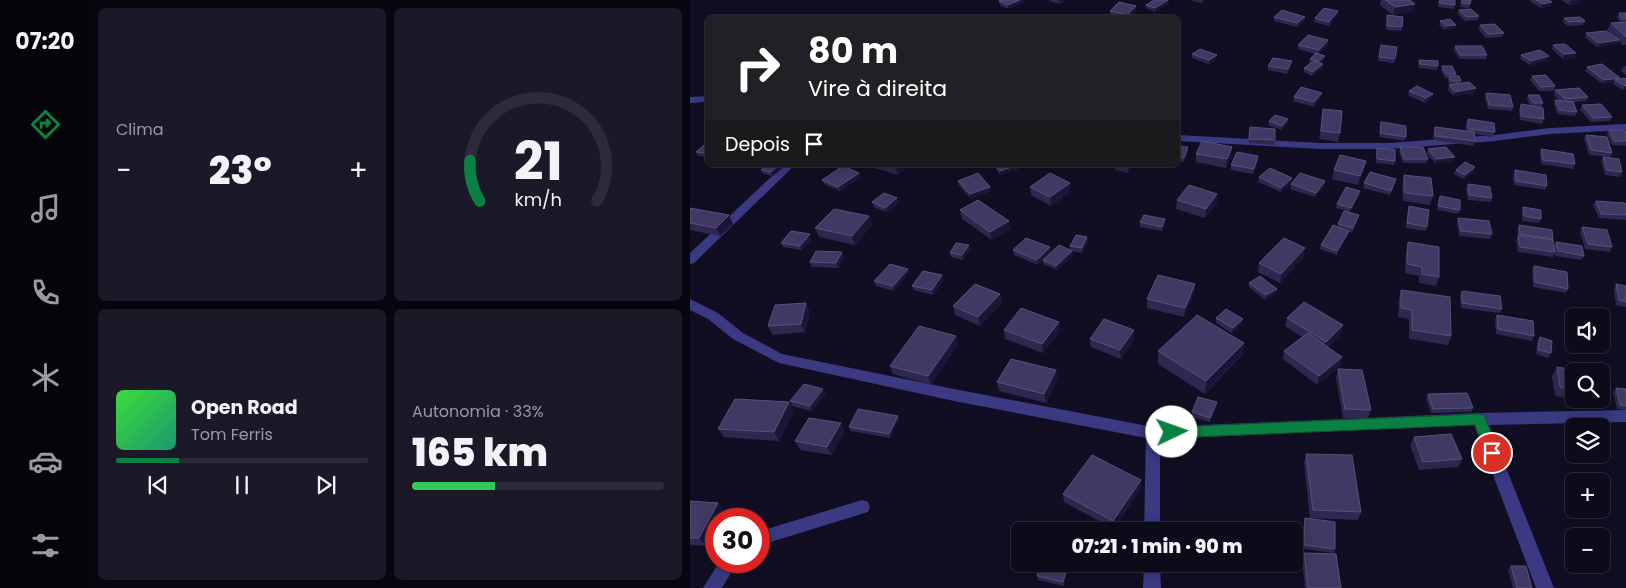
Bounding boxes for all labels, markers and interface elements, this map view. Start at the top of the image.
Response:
text: 07:20 [15,26,75,57]
text: 80 m [808,26,898,75]
icon: right [725,35,790,100]
text: Vire à direita [808,73,947,104]
icon: directions [28,107,63,142]
text: Clima [116,118,164,141]
text: 21 [513,125,563,198]
icon: arrive [800,130,828,158]
text: Depois [725,131,790,158]
text: 23° [209,144,272,197]
text: − [116,151,131,190]
text: + [349,151,368,190]
text: km/h [514,187,562,212]
icon: music [28,191,63,226]
icon: phone [28,275,63,310]
map controls [1565,308,1610,573]
button: sound [1565,308,1610,353]
icon: climate [28,360,63,395]
button: search [1565,363,1610,408]
text: Open Road [191,394,298,421]
text: Autonomia · 33% [412,400,544,423]
position arrow [1145,405,1197,457]
button: layers [1565,418,1610,463]
text: Tom Ferris [191,423,273,446]
text: 165 km [412,426,548,479]
pin [1471,432,1513,474]
icon: arrive [1478,439,1506,467]
icon: car [28,444,63,479]
icon: previous [144,471,172,499]
icon: pause [228,471,256,499]
icon: next [312,471,340,499]
button: + [1565,473,1610,518]
speed limit sign: 30 [705,508,770,573]
icon: filters [28,528,63,563]
button: − [1565,528,1610,573]
text: 07:21 · 1 min · 90 m [1071,533,1243,560]

